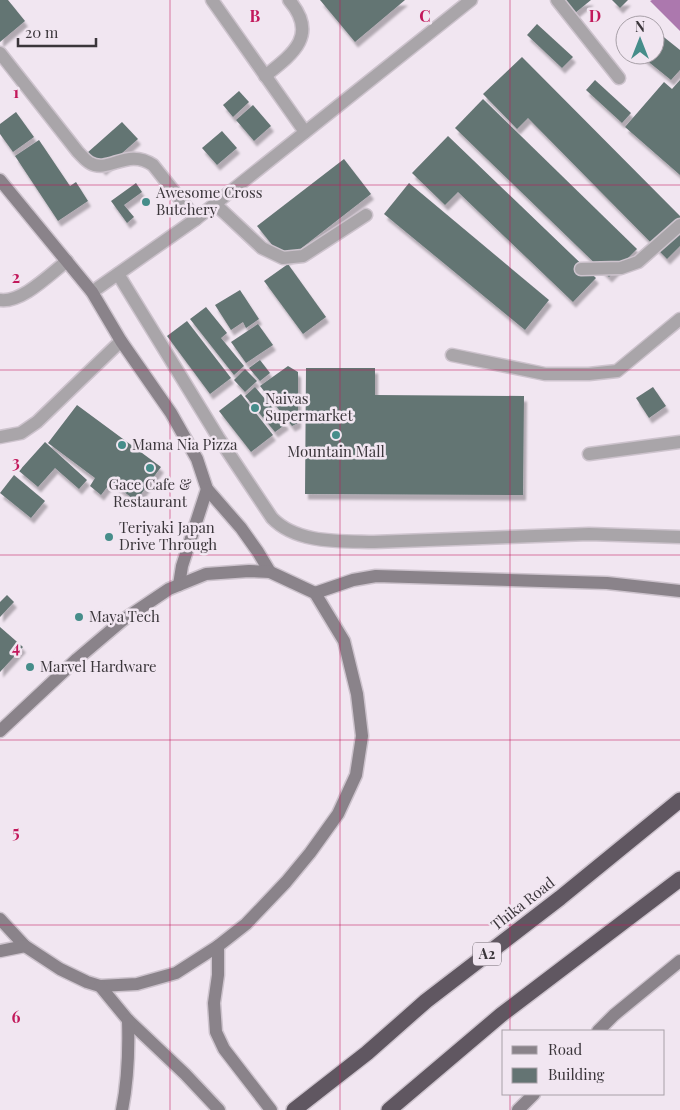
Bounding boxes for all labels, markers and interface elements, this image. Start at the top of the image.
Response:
text: B [250,5,261,26]
text: C [419,5,431,26]
text: D [589,5,601,26]
scale bar [18,15,95,47]
north arrow [615,15,665,65]
text: N [635,17,645,36]
text: 20 m [25,22,59,42]
text: 1 [13,81,19,102]
place label: Awesome Cross Butchery [155,182,262,219]
marker: Awesome Cross Butchery [140,196,152,208]
text: 2 [12,266,20,287]
place label: Naivas Supermarket [265,388,353,425]
marker: Naivas Supermarket [249,402,261,414]
marker: Mountain Mall [330,429,342,441]
place label: Mama Nia Pizza [132,434,238,454]
marker: Mama Nia Pizza [116,439,128,451]
place label: Mountain Mall [287,441,385,461]
text: 3 [12,451,20,472]
marker: Gace Cafe & Restaurant [144,462,156,474]
place label: Gace Cafe & Restaurant [109,474,192,511]
place label: Teriyaki Japan Drive Through [119,517,217,554]
marker: Teriyaki Japan Drive Through [103,531,115,543]
place label: Maya Tech [89,606,160,626]
marker: Maya Tech [73,611,85,623]
text: 4 [12,636,20,657]
place label: Marvel Hardware [40,656,157,676]
marker: Marvel Hardware [24,661,36,673]
text: 5 [12,821,20,842]
street label: Thika Road [486,872,559,934]
road number: A2 [473,942,501,966]
text: 6 [12,1006,21,1027]
legend [502,1030,665,1095]
text: Road [548,1039,582,1059]
text: Building [548,1064,605,1084]

